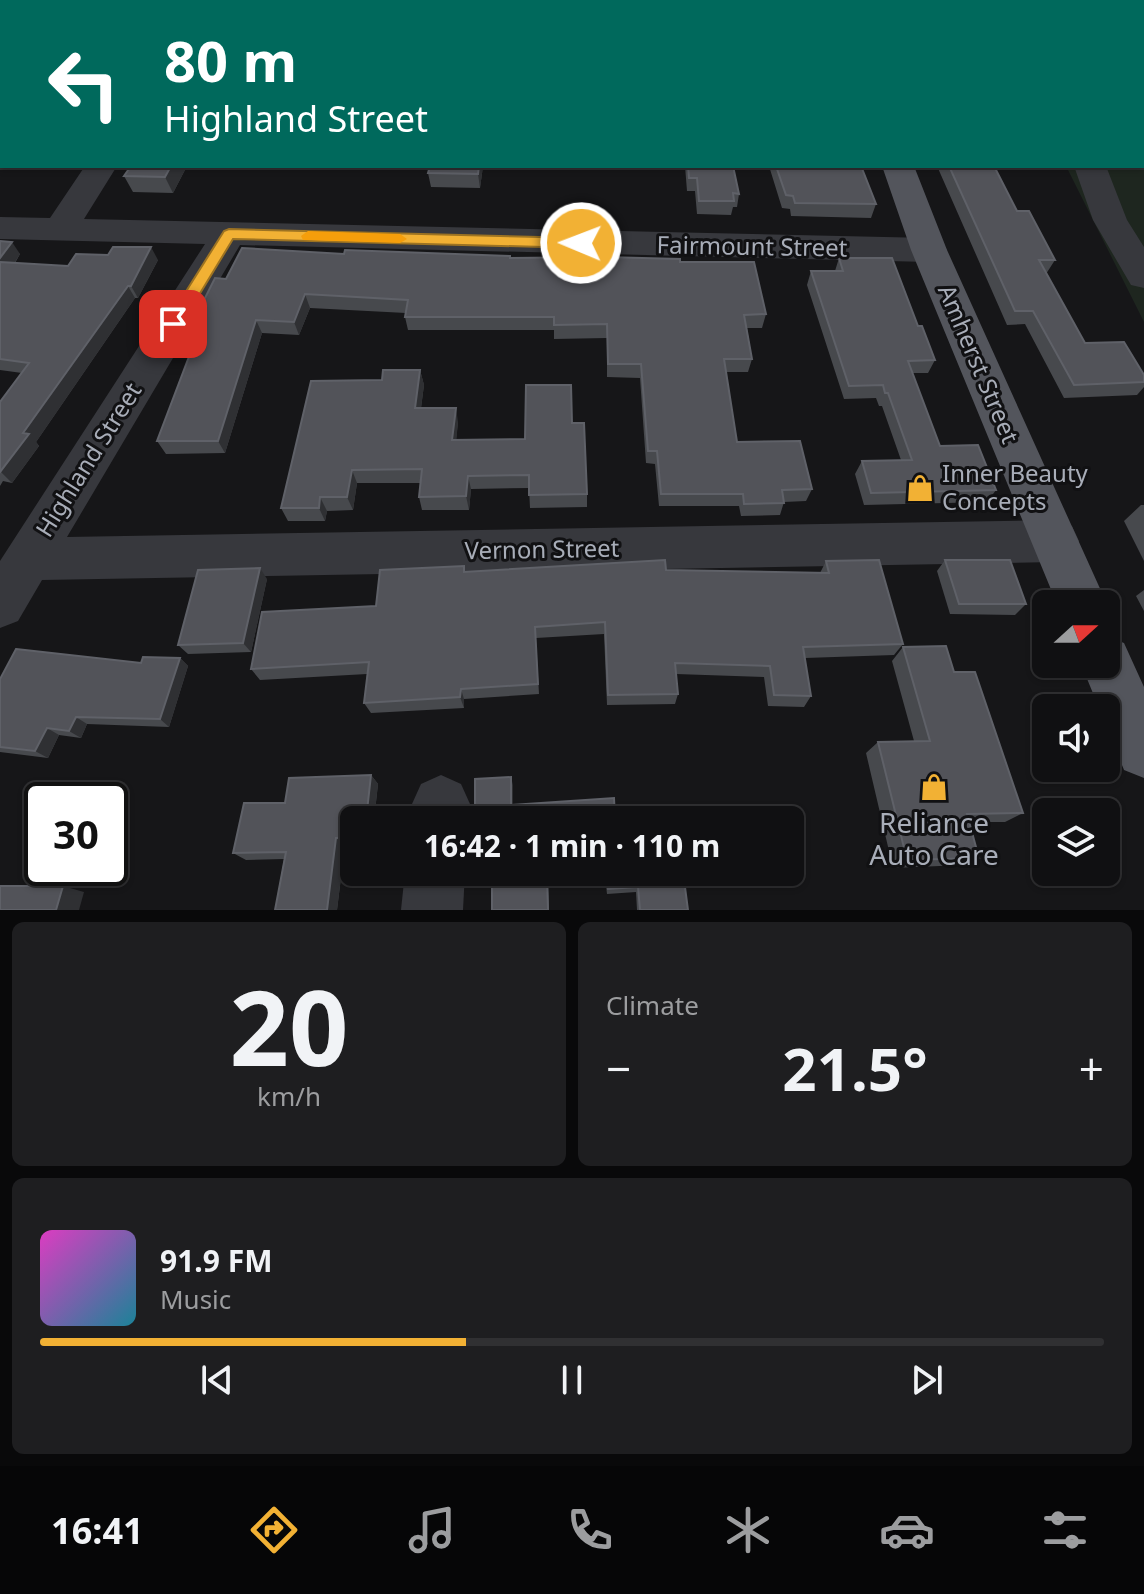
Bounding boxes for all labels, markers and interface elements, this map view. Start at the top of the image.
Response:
text: 80 m [164,22,297,98]
icon: left [32,32,136,136]
text: Highland Street [164,94,428,143]
position arrow [539,201,623,285]
street label: Fairmount Street [656,227,848,264]
street label: Amherst Street [931,279,1028,448]
pin [139,290,207,358]
icon: arrive [151,302,195,346]
street label: Highland Street [27,376,149,543]
place label: Inner Beauty Concepts [942,456,1089,517]
shop icon: Inner Beauty Concepts [905,473,935,503]
street label: Vernon Street [464,531,620,566]
north arrow [1032,590,1120,678]
map controls [1032,590,1120,886]
button: sound [1032,694,1120,782]
shop icon: Reliance Auto Care [919,772,949,802]
speed limit sign: 30 [24,782,128,886]
button: layers [1032,798,1120,886]
place label: Reliance Auto Care [869,803,999,873]
text: 16:42 · 1 min · 110 m [424,825,720,866]
text: 20 [230,955,348,1096]
text: Climate [606,987,699,1023]
text: 21.5° [782,1027,928,1109]
text: − [606,1038,631,1098]
text: + [1079,1038,1104,1098]
text: km/h [257,1078,321,1114]
text: 91.9 FM [160,1240,272,1281]
text: Music [160,1281,231,1317]
icon: previous [195,1358,239,1402]
icon: pause [550,1358,594,1402]
icon: next [905,1358,949,1402]
icon: directions [246,1502,302,1558]
icon: music [404,1502,460,1558]
icon: phone [562,1502,618,1558]
icon: climate [720,1502,776,1558]
icon: car [879,1502,935,1558]
icon: filters [1037,1502,1093,1558]
text: 16:41 [51,1506,144,1555]

